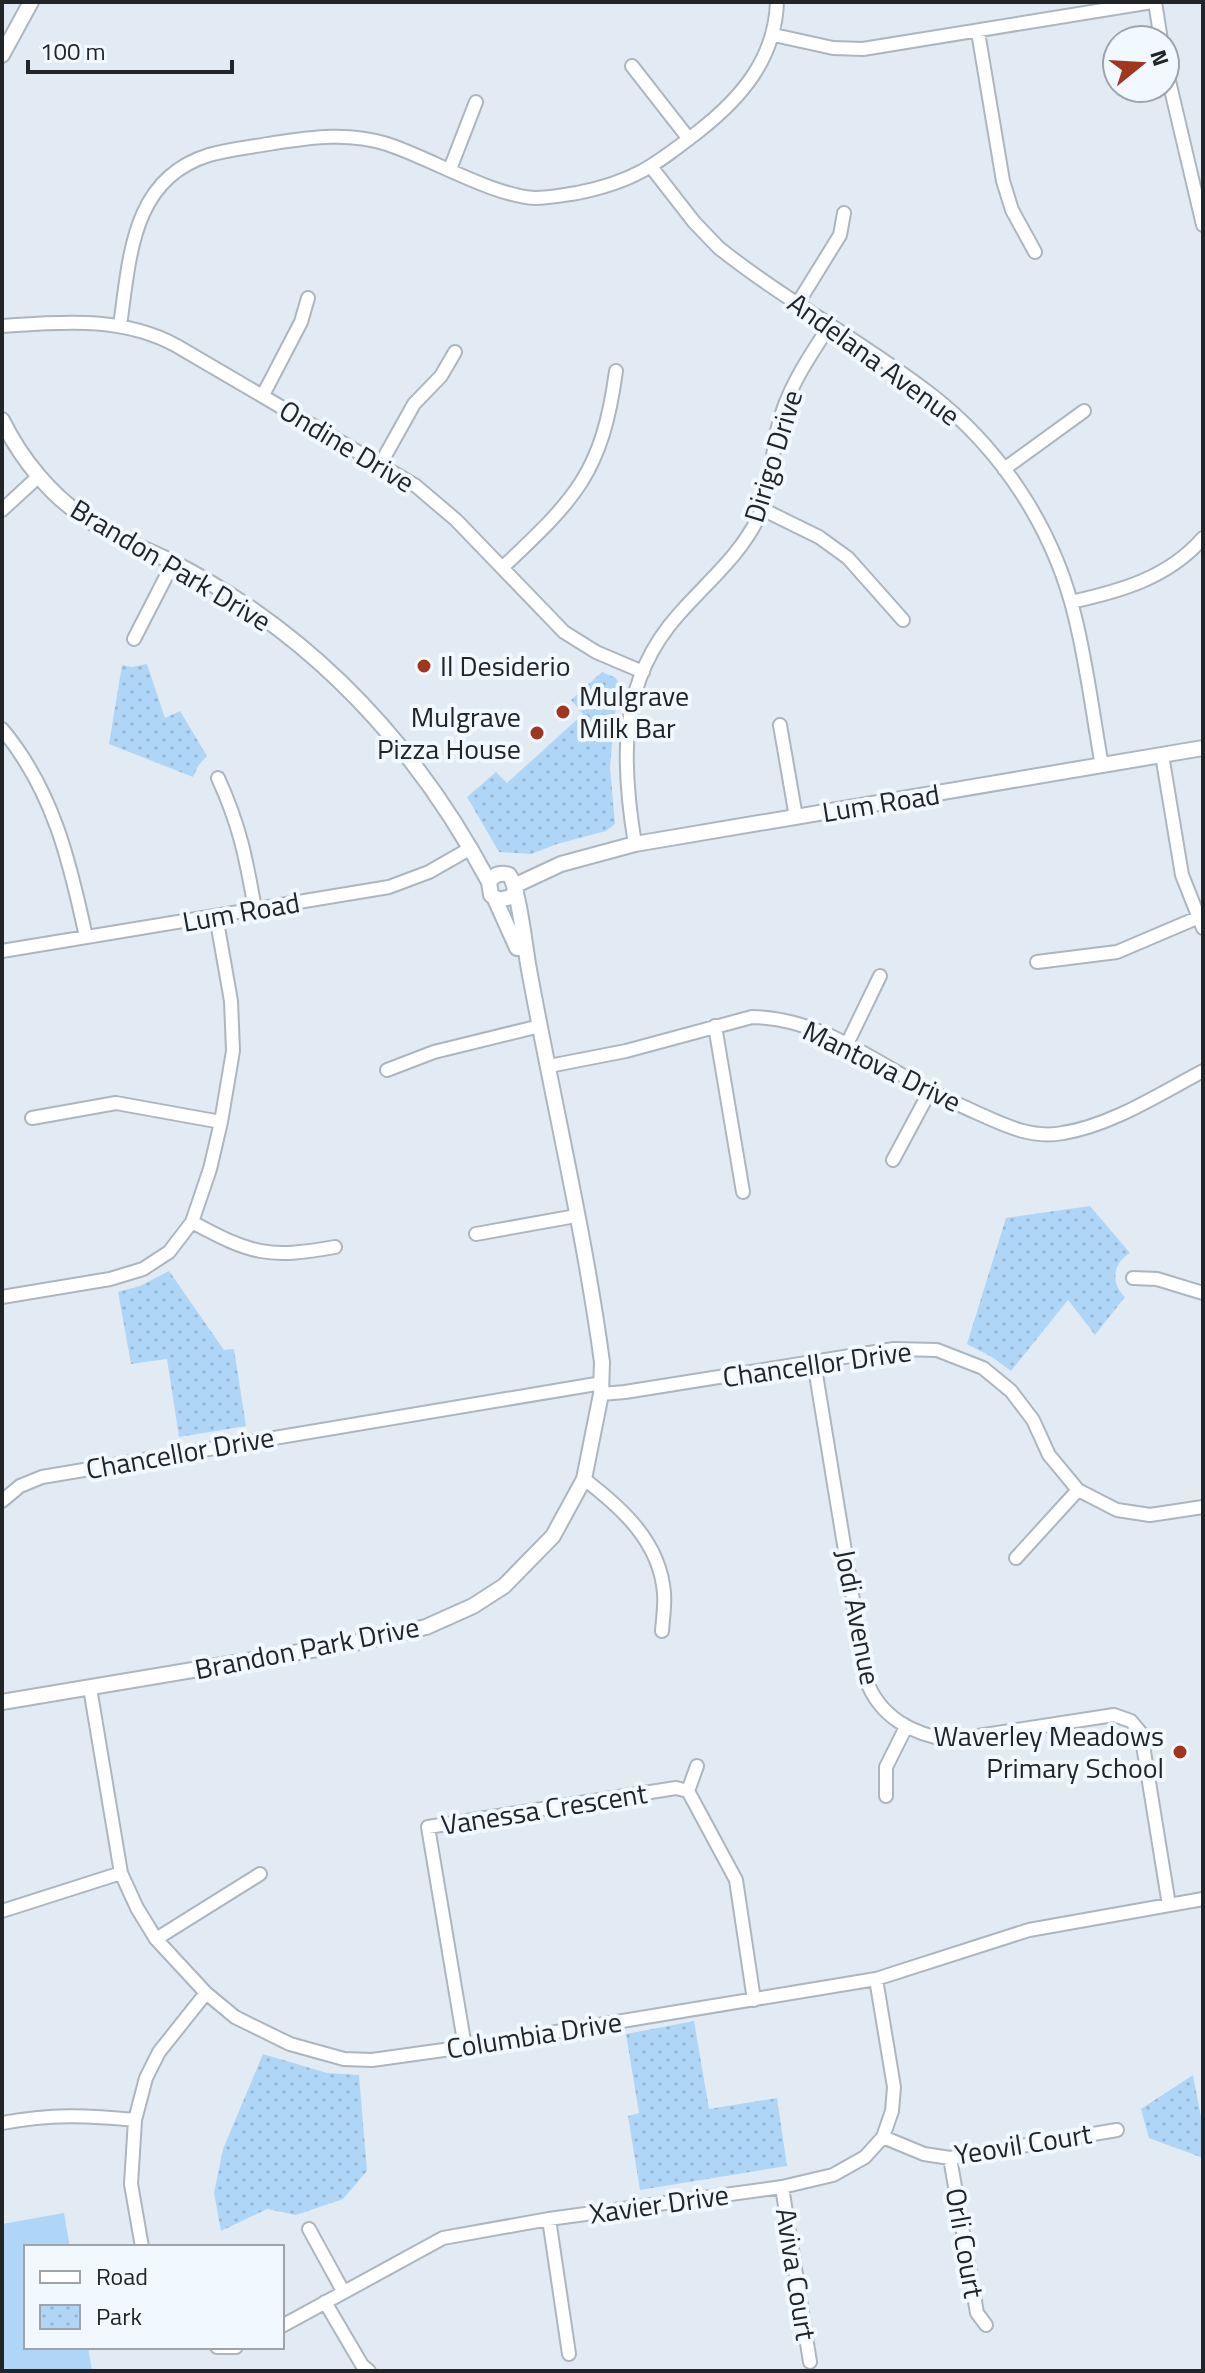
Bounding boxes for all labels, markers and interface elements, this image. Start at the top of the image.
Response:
scale bar [28,24,232,74]
north arrow [1101,24,1181,104]
text: 100 m [40,33,106,69]
text: N [1141,45,1179,70]
street label: Andelana Avenue [779,281,969,436]
street label: Dirigo Drive [732,384,813,527]
street label: Ondine Drive [271,388,423,503]
street label: Brandon Park Drive [63,487,280,642]
place label: Il Desiderio [440,644,570,687]
marker: Il Desiderio [415,657,433,675]
place label: Mulgrave Milk Bar [579,674,689,749]
place label: Mulgrave Pizza House [377,695,521,770]
marker: Mulgrave Milk Bar [554,703,572,721]
marker: Mulgrave Pizza House [528,724,546,742]
street label: Lum Road [819,772,943,833]
street label: Lum Road [179,880,303,943]
street label: Mantova Drive [796,1009,969,1122]
street label: Chancellor Drive [720,1329,914,1398]
street label: Chancellor Drive [82,1415,277,1490]
street label: Jodi Avenue [824,1545,893,1688]
street label: Brandon Park Drive [191,1605,423,1690]
place label: Waverley Meadows Primary School [933,1714,1164,1789]
marker: Waverley Meadows Primary School [1171,1743,1189,1761]
street label: Vanessa Crescent [438,1771,650,1846]
street label: Columbia Drive [443,1999,625,2070]
street label: Yeovil Court [951,2111,1095,2176]
street label: Xavier Drive [586,2172,731,2235]
street label: Orli Court [935,2184,996,2301]
street label: Aviva Court [765,2205,828,2343]
legend [24,2245,284,2349]
text: Road [96,2258,148,2294]
text: Park [96,2298,142,2334]

